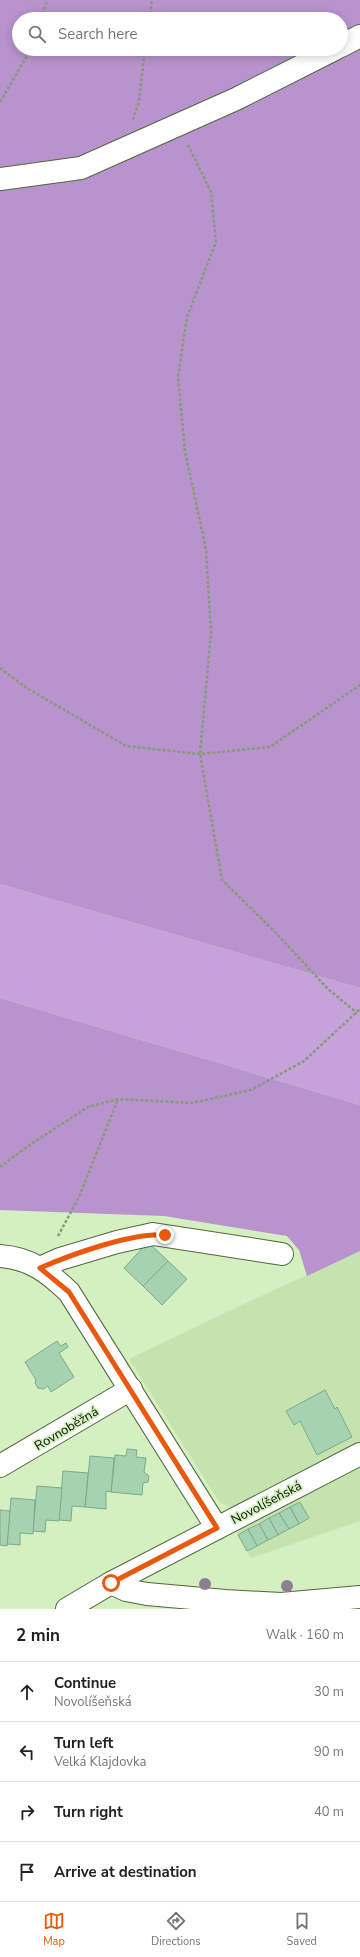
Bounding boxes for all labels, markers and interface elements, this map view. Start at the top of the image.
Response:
search box [12,12,348,56]
icon: search [26,23,48,45]
text: Search here [58,24,138,44]
route end [156,1226,174,1244]
street label: Rovnoběžná [31,1403,102,1455]
street label: Novolíšeňská [228,1477,305,1529]
route start [102,1574,120,1592]
text: 2 min [16,1624,60,1647]
text: Walk · 160 m [266,1626,344,1644]
text: Continue [54,1673,116,1693]
icon: ahead [16,1681,38,1703]
text: 30 m [314,1683,344,1701]
text: Novolíšeňská [54,1693,132,1711]
text: Turn left [54,1733,113,1753]
icon: left [16,1741,38,1763]
text: 90 m [314,1743,344,1761]
text: Velká Klajdovka [54,1753,146,1771]
icon: right [16,1801,38,1823]
text: Turn right [54,1802,123,1822]
text: 40 m [314,1803,344,1821]
icon: arrive [16,1861,38,1883]
text: Arrive at destination [54,1862,197,1882]
tab: Map [43,1910,65,1949]
tab: Directions [151,1910,201,1949]
tab: Saved [287,1910,317,1949]

